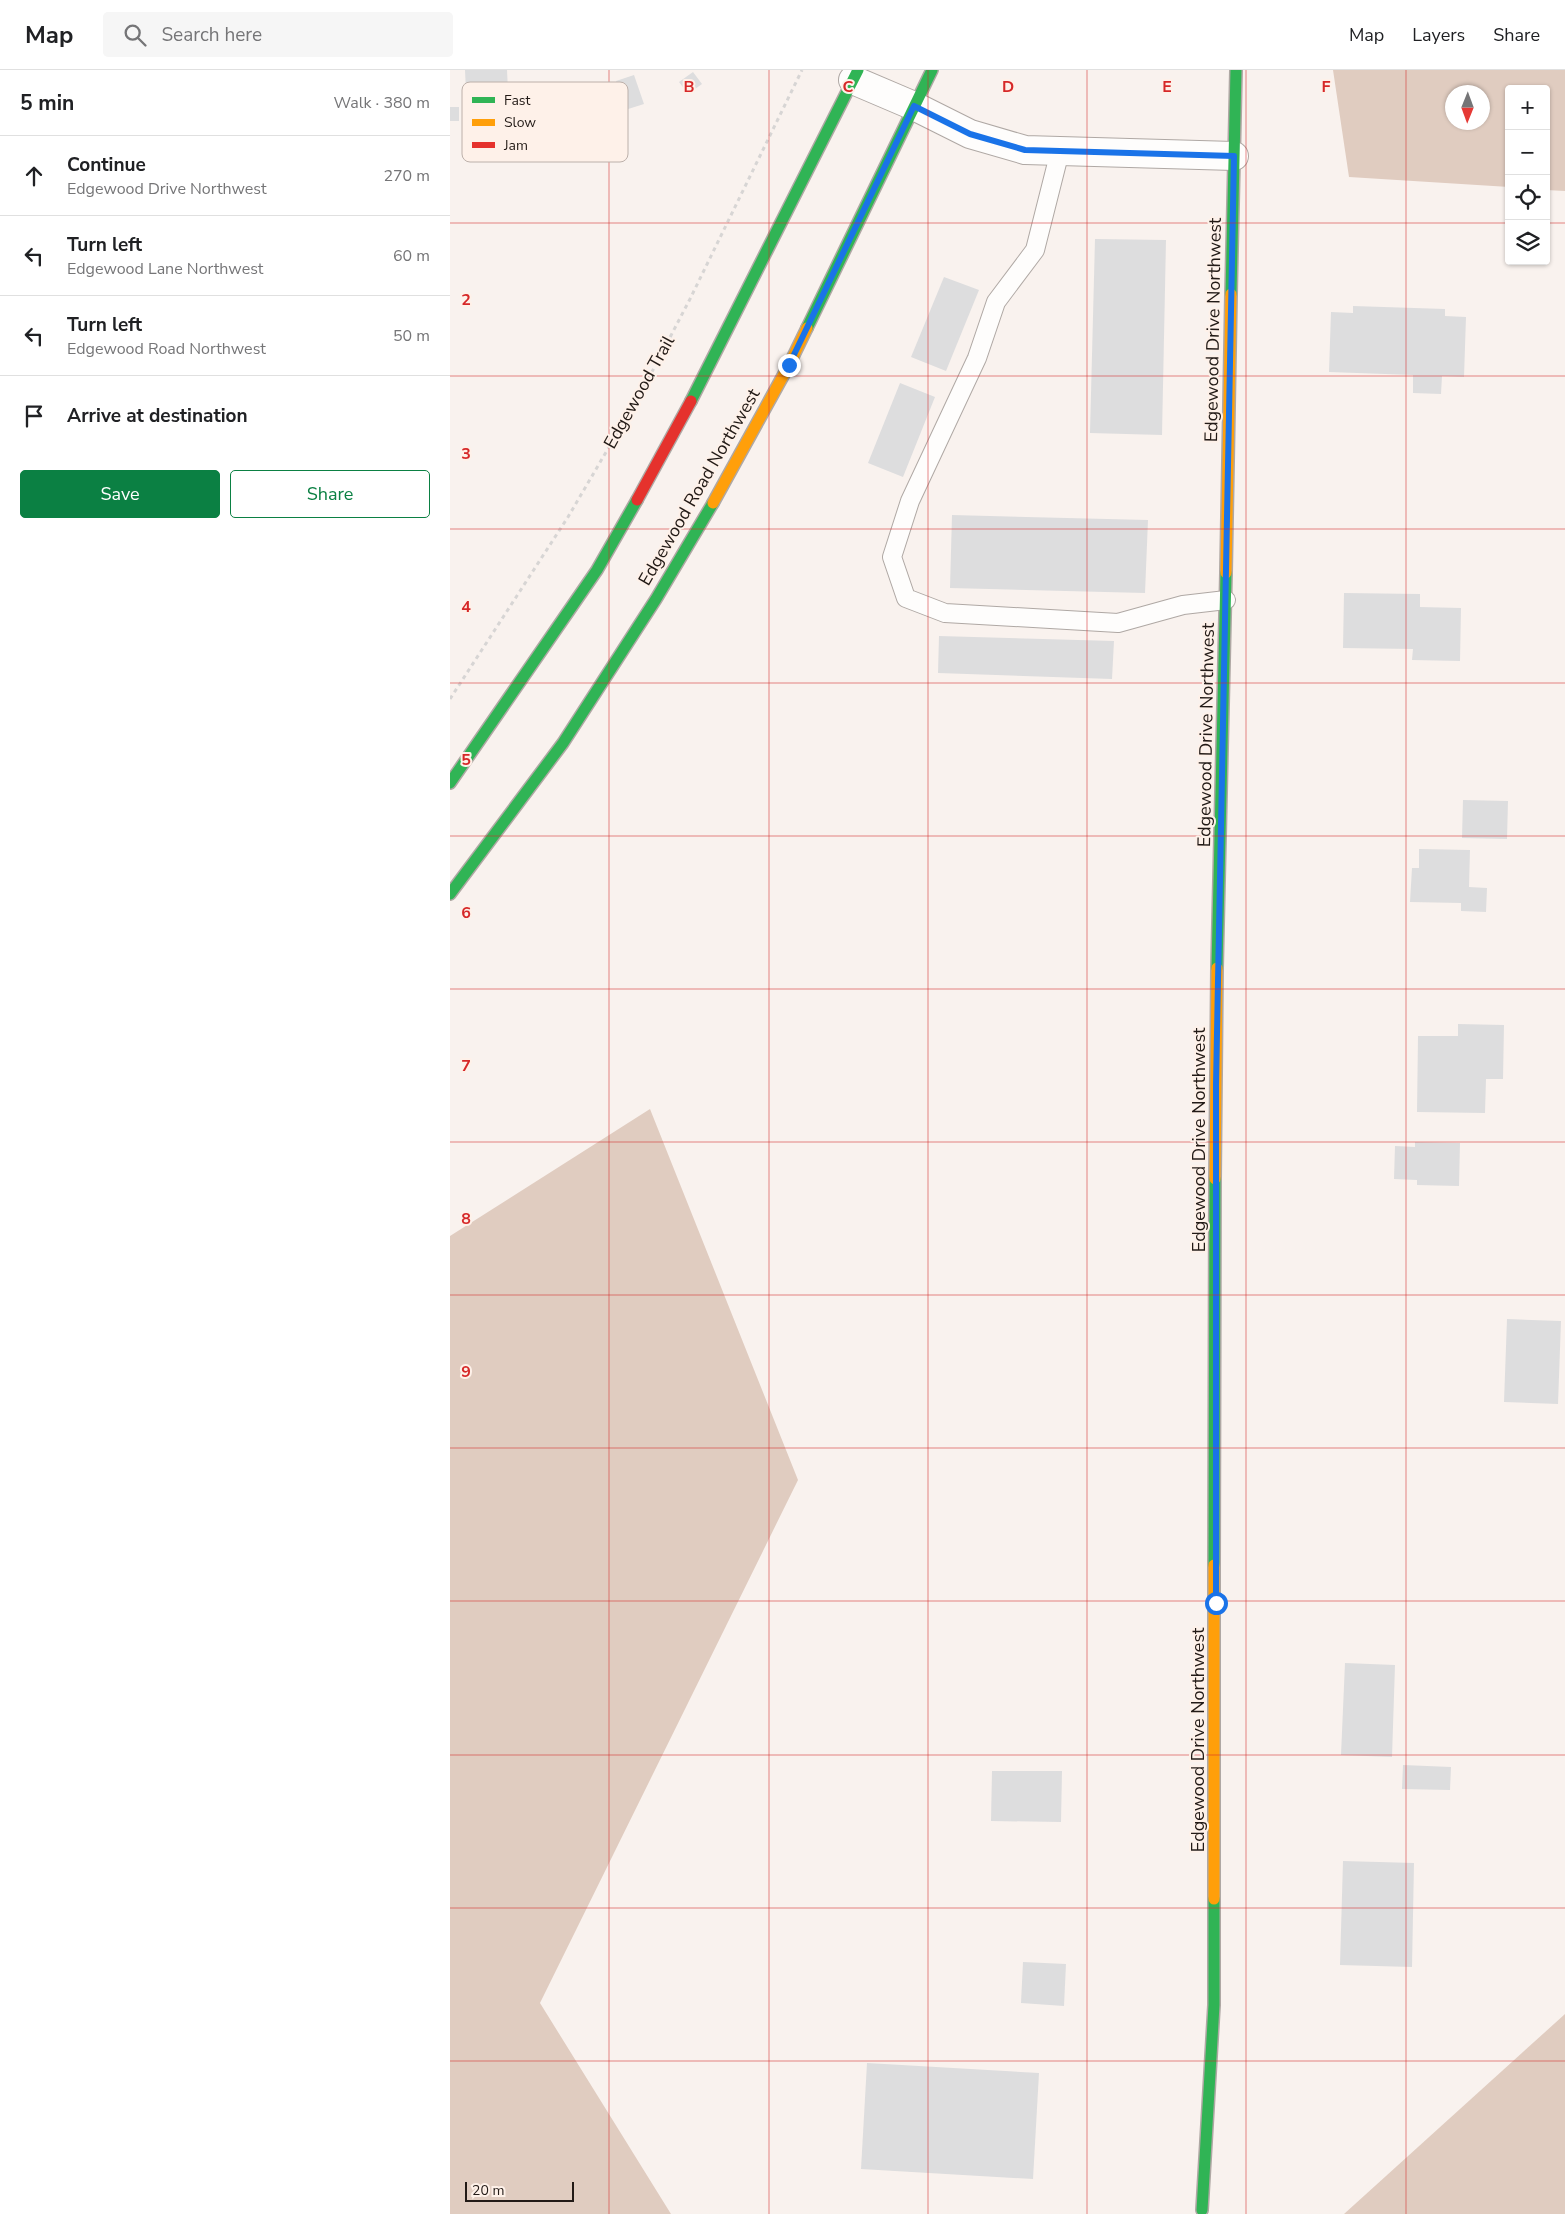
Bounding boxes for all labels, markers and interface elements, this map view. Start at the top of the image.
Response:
search box [103,12,453,57]
text: Map [25,19,73,51]
icon: search [121,21,149,49]
text: Search here [161,22,262,48]
text: Map [1349,23,1384,47]
text: Layers [1412,23,1465,47]
text: Share [1493,23,1540,47]
text: B [683,76,695,98]
text: C [843,76,854,98]
text: D [1002,76,1014,98]
text: E [1162,76,1172,98]
text: F [1322,76,1331,98]
legend [462,82,628,162]
north arrow [1445,85,1490,130]
map controls [1505,85,1550,265]
button: + [1505,85,1550,130]
text: 5 min [20,89,74,117]
text: Fast [504,91,530,110]
text: Walk · 380 m [334,92,430,114]
text: Slow [504,113,536,132]
button: − [1505,130,1550,175]
text: Jam [503,136,528,155]
text: Continue [67,152,146,178]
icon: ahead [20,162,48,190]
text: 270 m [383,165,430,187]
button: locate [1505,175,1550,220]
text: Edgewood Drive Northwest [67,178,267,200]
street label: Edgewood Drive Northwest [1199,217,1227,442]
button: layers [1505,220,1550,265]
text: Turn left [67,232,142,258]
icon: left [20,242,48,270]
text: 60 m [393,245,430,267]
text: Edgewood Lane Northwest [67,258,263,280]
text: 2 [461,289,471,311]
text: Turn left [67,312,142,338]
icon: left [20,322,48,350]
text: 50 m [393,325,430,347]
street label: Edgewood Trail [598,331,680,453]
text: Edgewood Road Northwest [67,338,266,360]
route end [778,354,801,377]
street label: Edgewood Road Northwest [633,384,766,590]
icon: arrive [20,402,48,430]
text: Arrive at destination [67,403,248,429]
text: 3 [461,443,471,465]
button: Save [20,470,220,518]
button: Share [230,470,430,518]
text: 4 [461,596,471,618]
street label: Edgewood Drive Northwest [1192,622,1220,847]
text: 5 [461,749,471,771]
text: 6 [461,902,471,924]
street label: Edgewood Drive Northwest [1187,1027,1211,1252]
text: 7 [461,1055,471,1077]
text: 8 [461,1208,471,1230]
text: 9 [461,1361,471,1383]
route start [1205,1592,1228,1615]
street label: Edgewood Drive Northwest [1186,1627,1210,1852]
scale bar [465,2179,574,2202]
text: 20 m [472,2181,504,2200]

